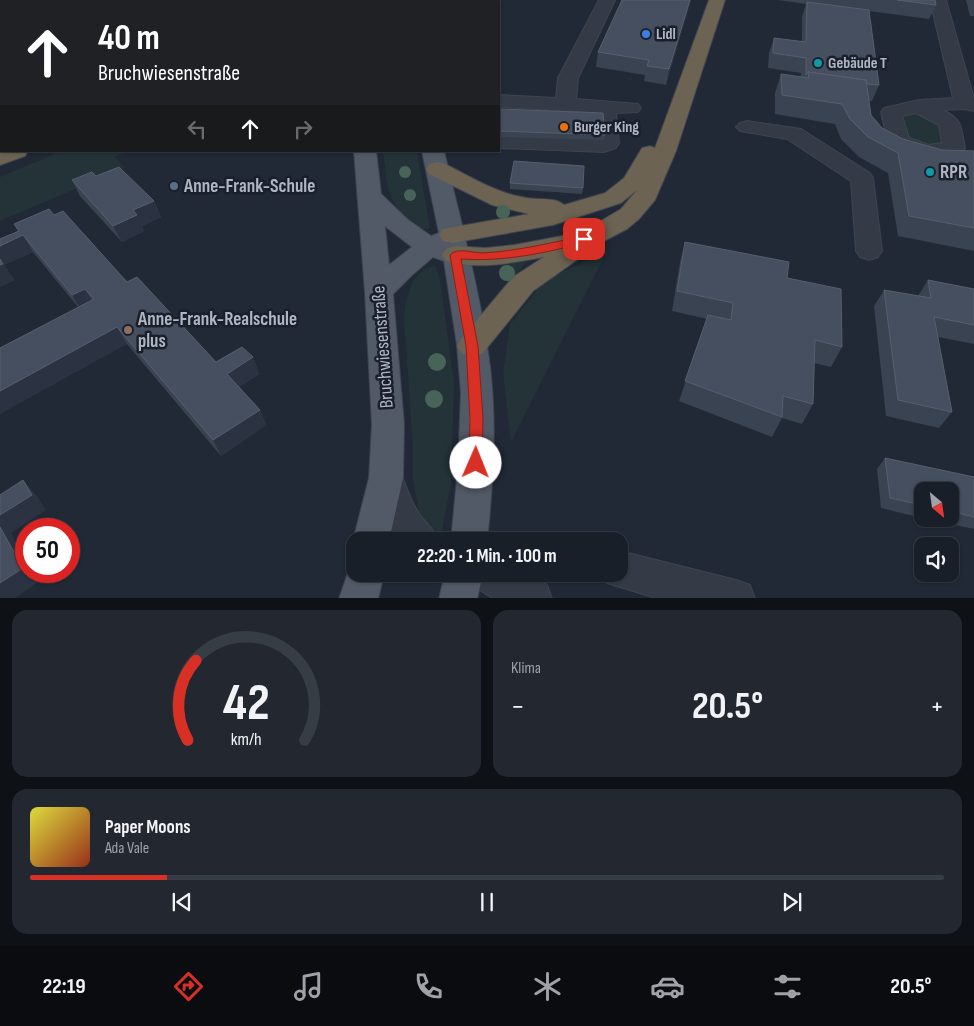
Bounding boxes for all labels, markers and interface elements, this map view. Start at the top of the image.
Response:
text: 40 m [98,17,160,60]
icon: ahead [15,20,80,85]
place label: Lidl [656,25,676,44]
marker: Lidl [640,28,652,40]
place label: Gebäude T [828,54,887,73]
marker: Gebäude T [812,57,824,69]
text: Bruchwiesenstraße [98,60,240,87]
icon: left [183,115,211,143]
icon: ahead [236,115,264,143]
icon: right [289,115,317,143]
place label: Burger King [574,118,639,137]
marker: Burger King [558,121,570,133]
place label: RPR [940,161,967,184]
marker: RPR [924,166,936,178]
place label: Anne-Frank-Schule [183,175,315,198]
marker: Anne-Frank-Schule [168,180,180,192]
pin [563,218,605,260]
icon: arrive [570,225,598,253]
street label: Bruchwiesenstraße [367,285,399,409]
place label: Anne-Frank-Realschule plus [137,308,297,353]
marker: Anne-Frank-Realschule plus [122,324,134,336]
position arrow [449,436,501,488]
north arrow [914,482,959,528]
map controls [914,482,959,582]
speed limit sign: 50 [15,518,80,583]
button: sound [914,537,959,582]
text: 22:20 · 1 Min. · 100 m [417,545,557,568]
text: Klima [511,659,541,678]
text: 42 [223,672,270,735]
text: 20.5° [692,684,763,729]
text: − [511,690,525,723]
text: + [930,690,944,723]
text: km/h [231,729,262,750]
text: Paper Moons [105,816,191,839]
text: Ada Vale [105,839,149,858]
icon: previous [168,888,196,916]
icon: pause [473,888,501,916]
icon: next [778,888,806,916]
icon: directions [171,969,206,1004]
icon: music [291,969,326,1004]
icon: phone [411,969,446,1004]
icon: climate [530,969,565,1004]
icon: car [650,969,685,1004]
icon: filters [770,969,805,1004]
text: 22:19 [42,973,86,1000]
text: 20.5° [890,973,931,1000]

